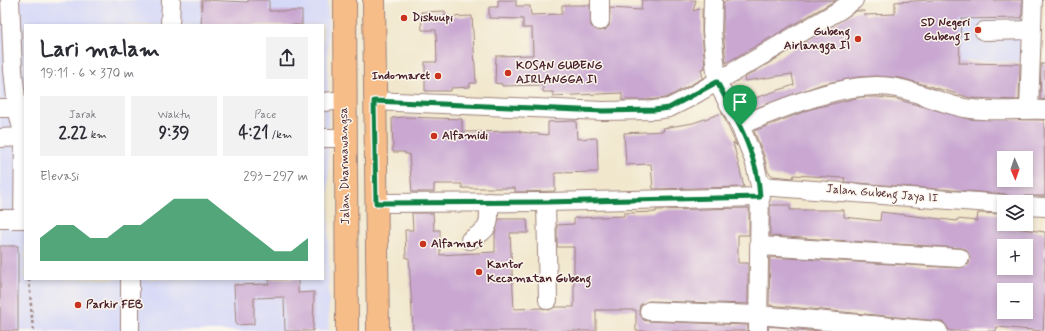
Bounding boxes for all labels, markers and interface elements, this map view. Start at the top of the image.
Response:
place label: Diskuupi [412,10,453,26]
marker: Diskuupi [399,13,409,23]
place label: SD Negeri Gubeng I [921,15,971,46]
place label: Gubeng Airlangga II [784,24,850,55]
marker: SD Negeri Gubeng I [973,25,983,35]
marker: Gubeng Airlangga II [853,34,863,44]
text: Lari malam [40,36,160,64]
button: share [266,37,308,79]
place label: KOSAN GUBENG AIRLANGGA II [516,58,603,88]
text: 19:11 · 6 × 370 m [40,65,134,82]
place label: Indomaret [372,68,431,84]
marker: KOSAN GUBENG AIRLANGGA II [503,68,513,78]
marker: Indomaret [433,71,443,81]
pin [723,85,757,126]
icon: arrive [729,91,751,113]
street label: Jalan Dharmawangsa [336,107,354,225]
text: Jarak [69,108,96,122]
text: Waktu [158,108,190,122]
text: Pace [254,108,276,122]
text: 2.22 [59,122,88,144]
text: 9:39 [159,122,189,144]
text: 4:21 [238,122,268,144]
text: km [88,128,107,142]
text: /km [268,128,292,142]
place label: Alfamidi [442,128,488,144]
marker: Alfamidi [429,131,439,141]
north arrow [997,151,1033,187]
map controls [997,151,1033,319]
text: Elevasi [40,168,79,185]
text: 293–297 m [243,168,308,185]
street label: Jalan Gubeng Jaya II [825,181,939,208]
button: layers [997,195,1033,231]
place label: Alfamart [431,236,483,252]
marker: Alfamart [418,239,428,249]
button: + [997,239,1033,275]
place label: Kantor Kecamatan Gubeng [487,257,592,288]
marker: Kantor Kecamatan Gubeng [474,267,484,277]
button: − [997,283,1033,319]
place label: Parkir FEB [86,297,143,313]
marker: Parkir FEB [73,300,83,310]

